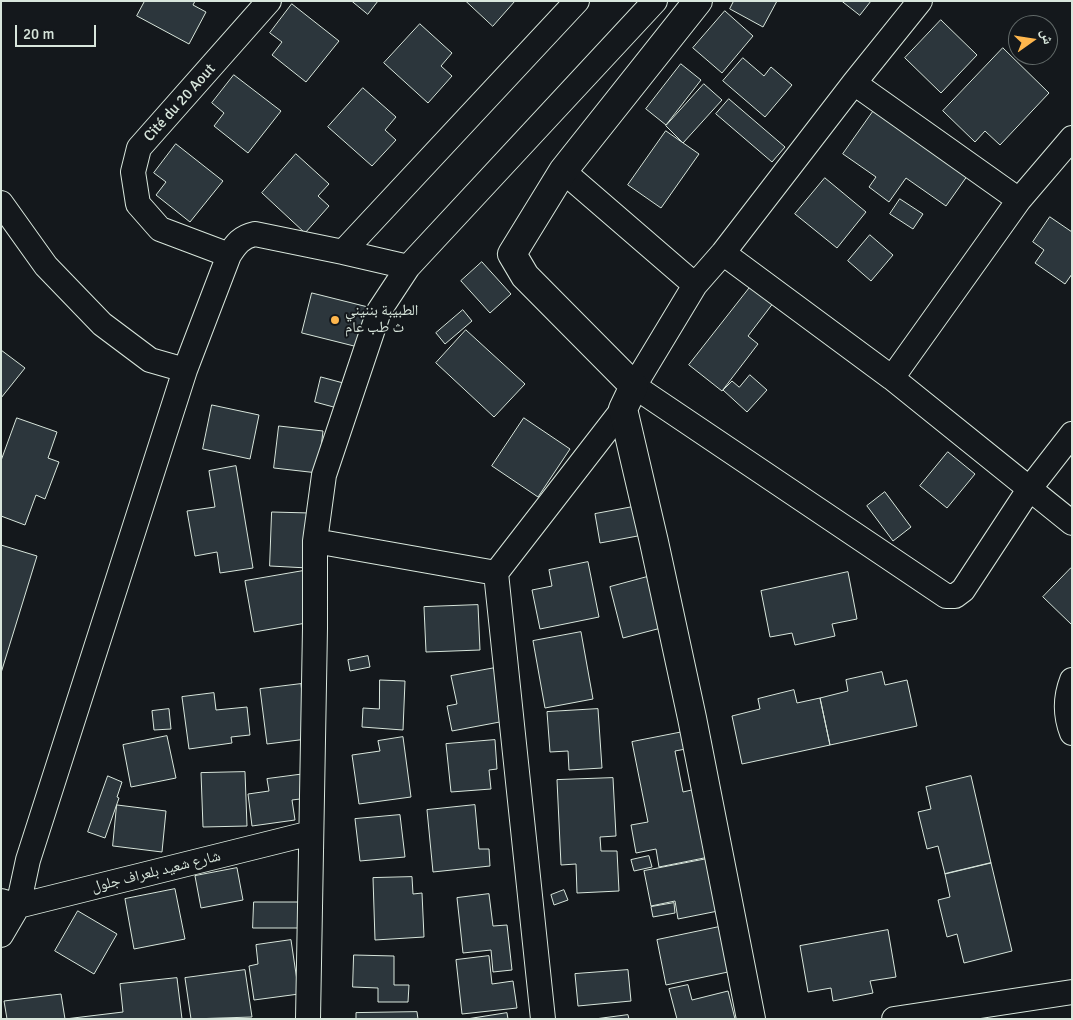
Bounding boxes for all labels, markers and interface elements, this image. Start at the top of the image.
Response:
scale bar [18,15,99,47]
north arrow [1008,15,1058,65]
text: 20 m [23,25,54,43]
text: ش [1037,28,1057,46]
street label: Cité du 20 Aout [140,60,220,146]
place label: الطبيبة بننيني ث طب عام [345,302,418,337]
marker: الطبيبة بننيني ث طب عام [329,314,341,326]
street label: شارع شعيد بلعراف جلول [90,847,222,897]

